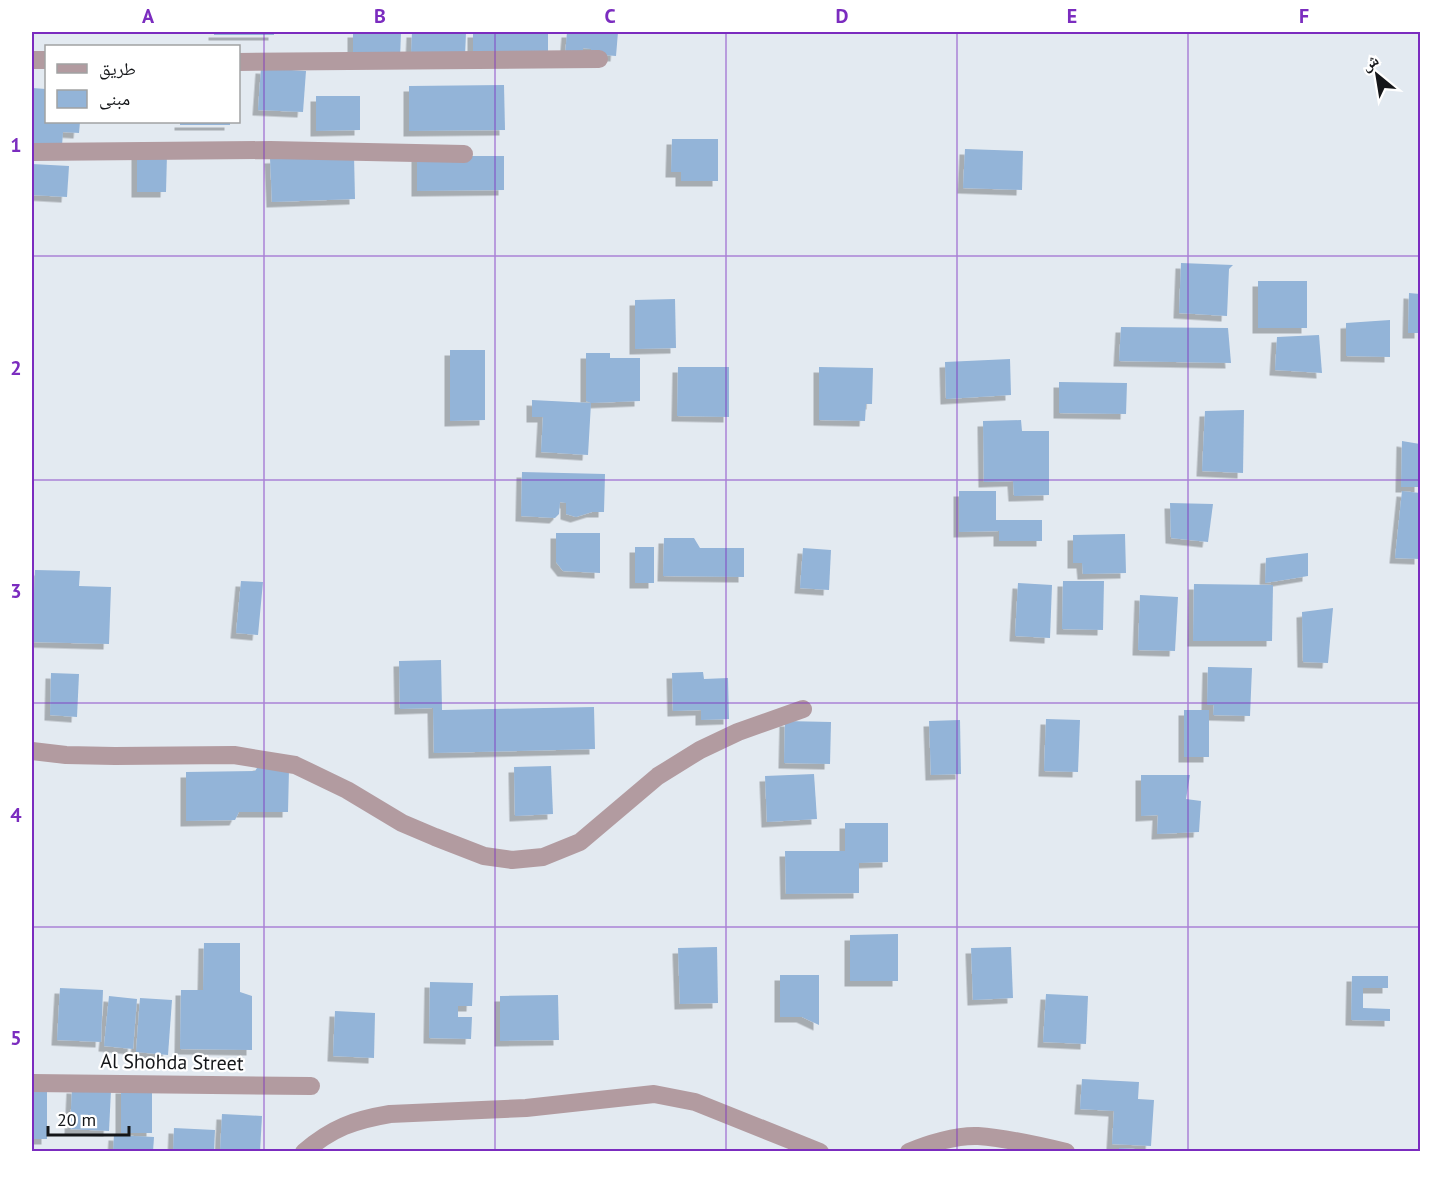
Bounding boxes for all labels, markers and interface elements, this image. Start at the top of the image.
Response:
text: A [142,3,155,29]
text: B [374,3,386,29]
text: C [604,3,616,29]
text: D [836,3,849,29]
text: E [1067,3,1077,29]
text: F [1299,3,1309,29]
legend [45,45,240,123]
north arrow [1347,45,1407,105]
text: ش [1357,49,1382,75]
text: طريق [99,57,136,80]
text: مبنى [99,87,130,110]
text: 1 [10,132,22,158]
text: 2 [10,355,22,381]
text: 3 [10,578,22,604]
text: 4 [10,802,22,828]
text: 5 [10,1025,22,1051]
street label: Al Shohda Street [100,1048,244,1076]
scale bar [48,1099,129,1137]
text: 20 m [57,1108,96,1131]

